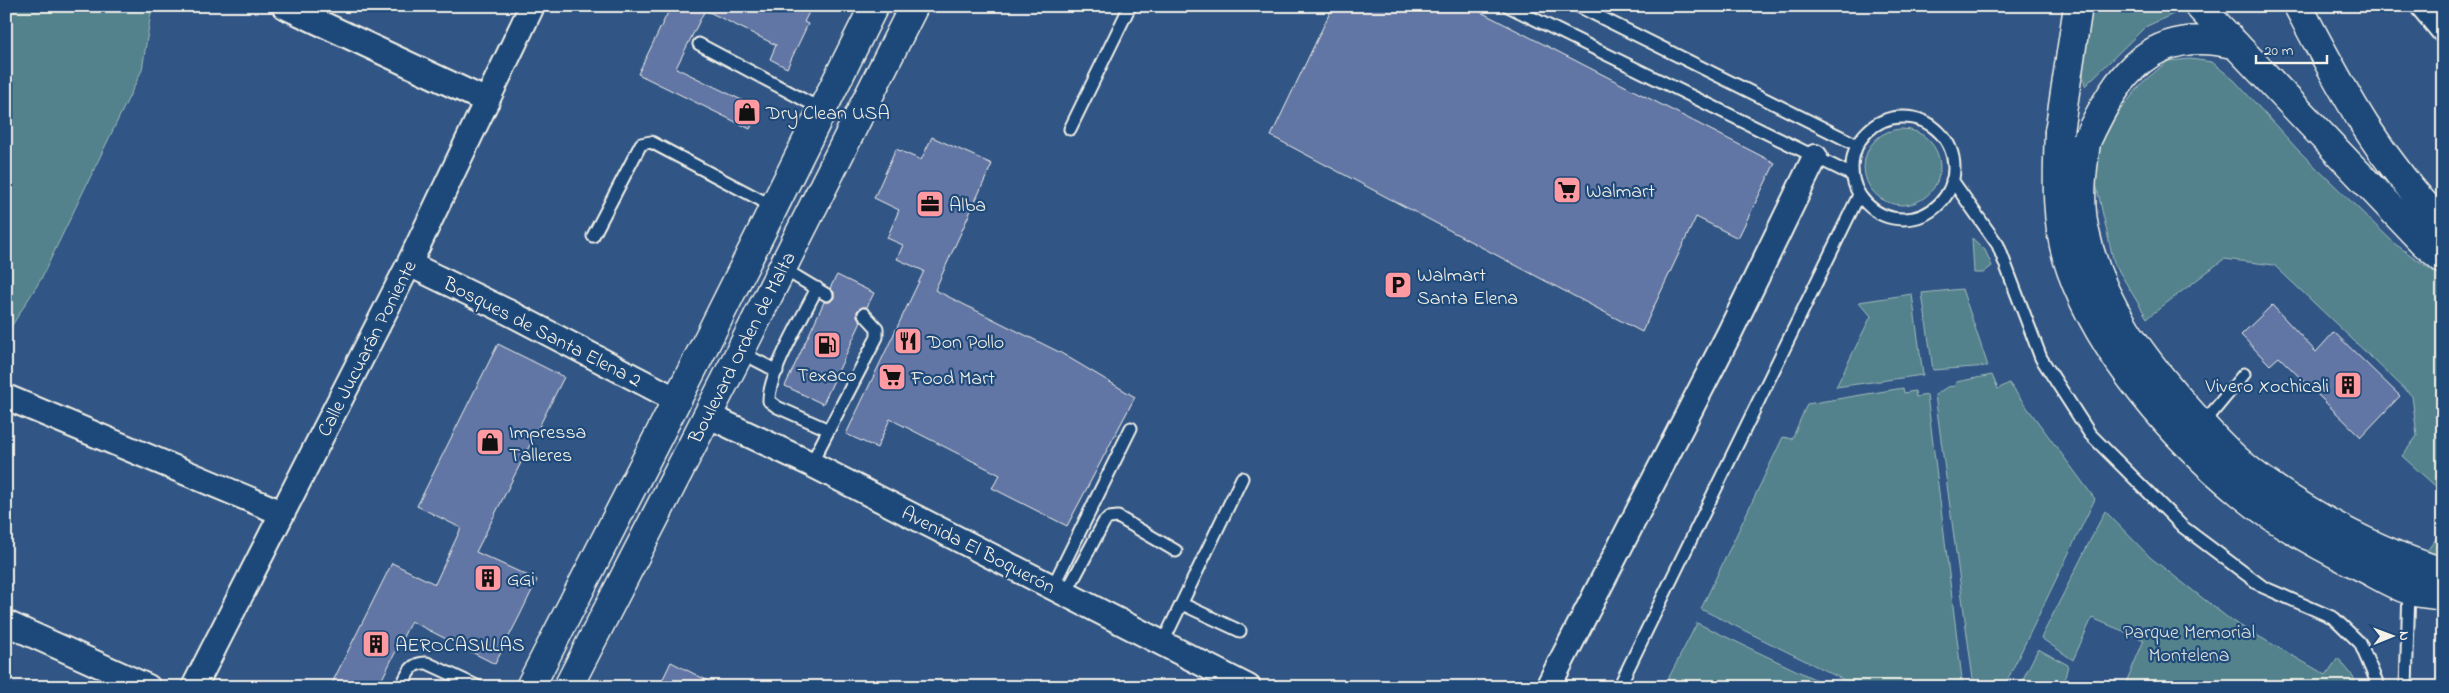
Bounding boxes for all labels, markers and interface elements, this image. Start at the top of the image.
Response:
scale bar [2256,32,2328,64]
text: 20 m [2264,40,2294,62]
shop icon: Dry Clean USA [732,97,762,127]
place label: Dry Clean USA [765,100,890,129]
supermarket icon: Walmart [1552,175,1582,205]
place label: Walmart [1586,178,1655,207]
office icon: Alba [915,189,945,219]
place label: Alba [949,192,986,221]
street label: Boulevard Orden de Malta [682,247,804,450]
street label: Calle Jucuarán Poniente [311,256,425,442]
place label: Walmart Santa Elena [1417,262,1518,314]
street label: Bosques de Santa Elena 2 [437,270,646,396]
parking icon: Walmart Santa Elena [1383,270,1413,300]
restaurant icon: Don Pollo [893,326,923,356]
place label: Don Pollo [926,329,1004,358]
fuel station icon: Texaco [812,330,842,360]
place label: Texaco [797,362,857,391]
supermarket icon: Food Mart [877,362,907,392]
place label: Food Mart [910,365,995,394]
building icon: Vivero Xochicali [2333,370,2363,400]
place label: Vivero Xochicali [2205,373,2329,402]
place label: Impressa Talleres [509,419,586,471]
shop icon: Impressa Talleres [475,427,505,457]
street label: Avenida El Boquerón [896,500,1060,603]
building icon: GGi [473,563,503,593]
place label: GGi [507,566,535,595]
north arrow [2366,610,2416,660]
park label: Parque Memorial Montelena [2123,619,2255,671]
building icon: AEROCASILLAS [361,629,391,659]
text: N [2393,631,2414,641]
place label: AEROCASILLAS [395,632,525,661]

